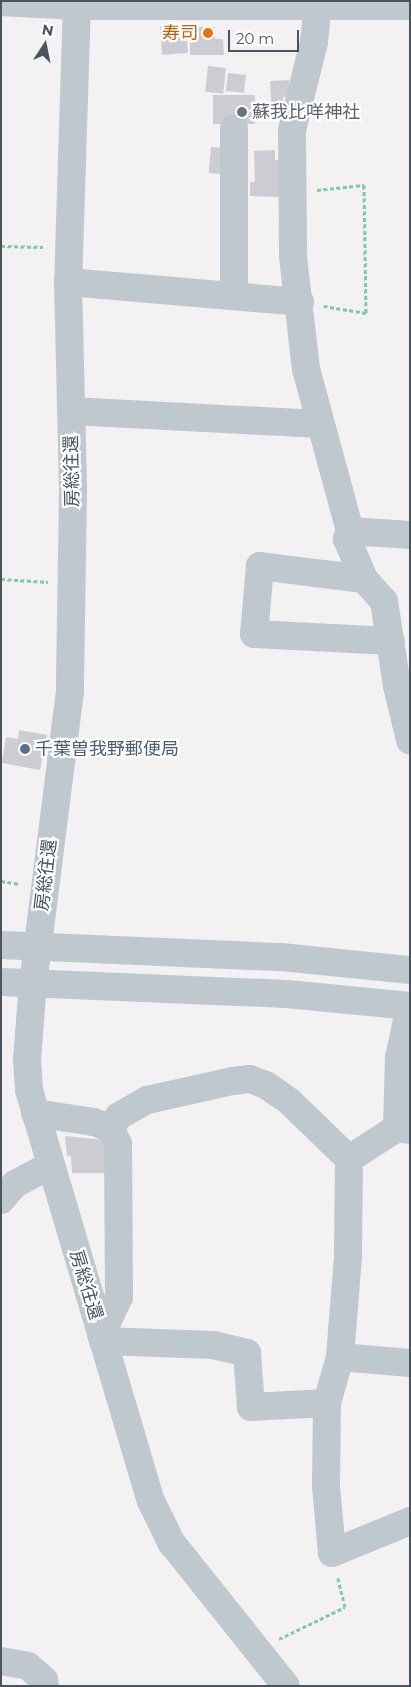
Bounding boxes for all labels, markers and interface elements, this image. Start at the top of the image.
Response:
north arrow [20,20,70,70]
text: N [41,20,55,40]
scale bar [231,20,302,52]
place label: 寿司 [162,22,198,44]
marker: 寿司 [202,27,214,39]
text: 20 m [236,29,274,48]
place label: 蘇我比咩神社 [252,101,360,123]
marker: 蘇我比咩神社 [236,106,248,118]
street label: 房総往還 [61,435,83,507]
place label: 千葉曽我野郵便局 [35,738,179,760]
marker: 千葉曽我野郵便局 [19,743,31,755]
street label: 房総往還 [31,838,61,912]
street label: 房総往還 [65,1247,107,1323]

